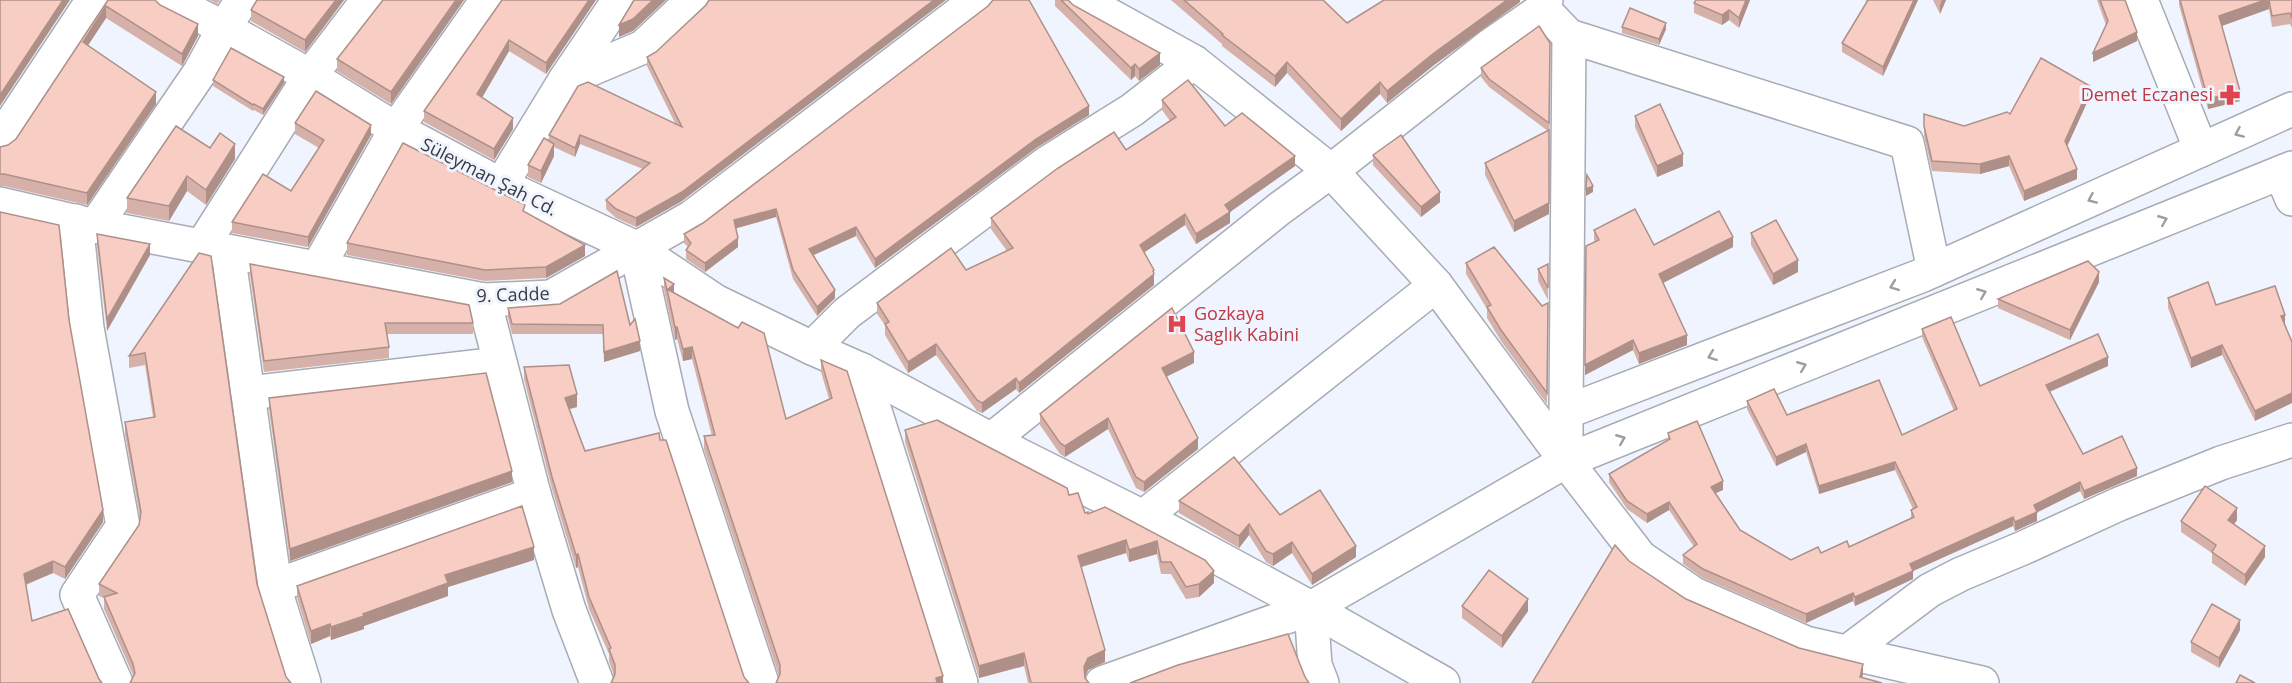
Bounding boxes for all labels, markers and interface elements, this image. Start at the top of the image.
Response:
place label: Demet Eczanesi [2081,82,2213,106]
pharmacy icon: Demet Eczanesi [2218,83,2242,107]
one-way arrow [2234,126,2245,138]
street label: Süleyman Şah Cd. [417,131,562,221]
one-way arrow [2087,192,2098,204]
one-way arrow [2157,215,2168,227]
one-way arrow [1889,279,1900,291]
street label: 9. Cadde [476,281,550,307]
one-way arrow [1976,288,1987,300]
place label: Gozkaya Saglık Kabini [1194,301,1299,346]
hospital icon: Gozkaya Saglık Kabini [1165,312,1189,336]
one-way arrow [1707,349,1718,361]
one-way arrow [1795,361,1806,373]
one-way arrow [1614,434,1625,446]

